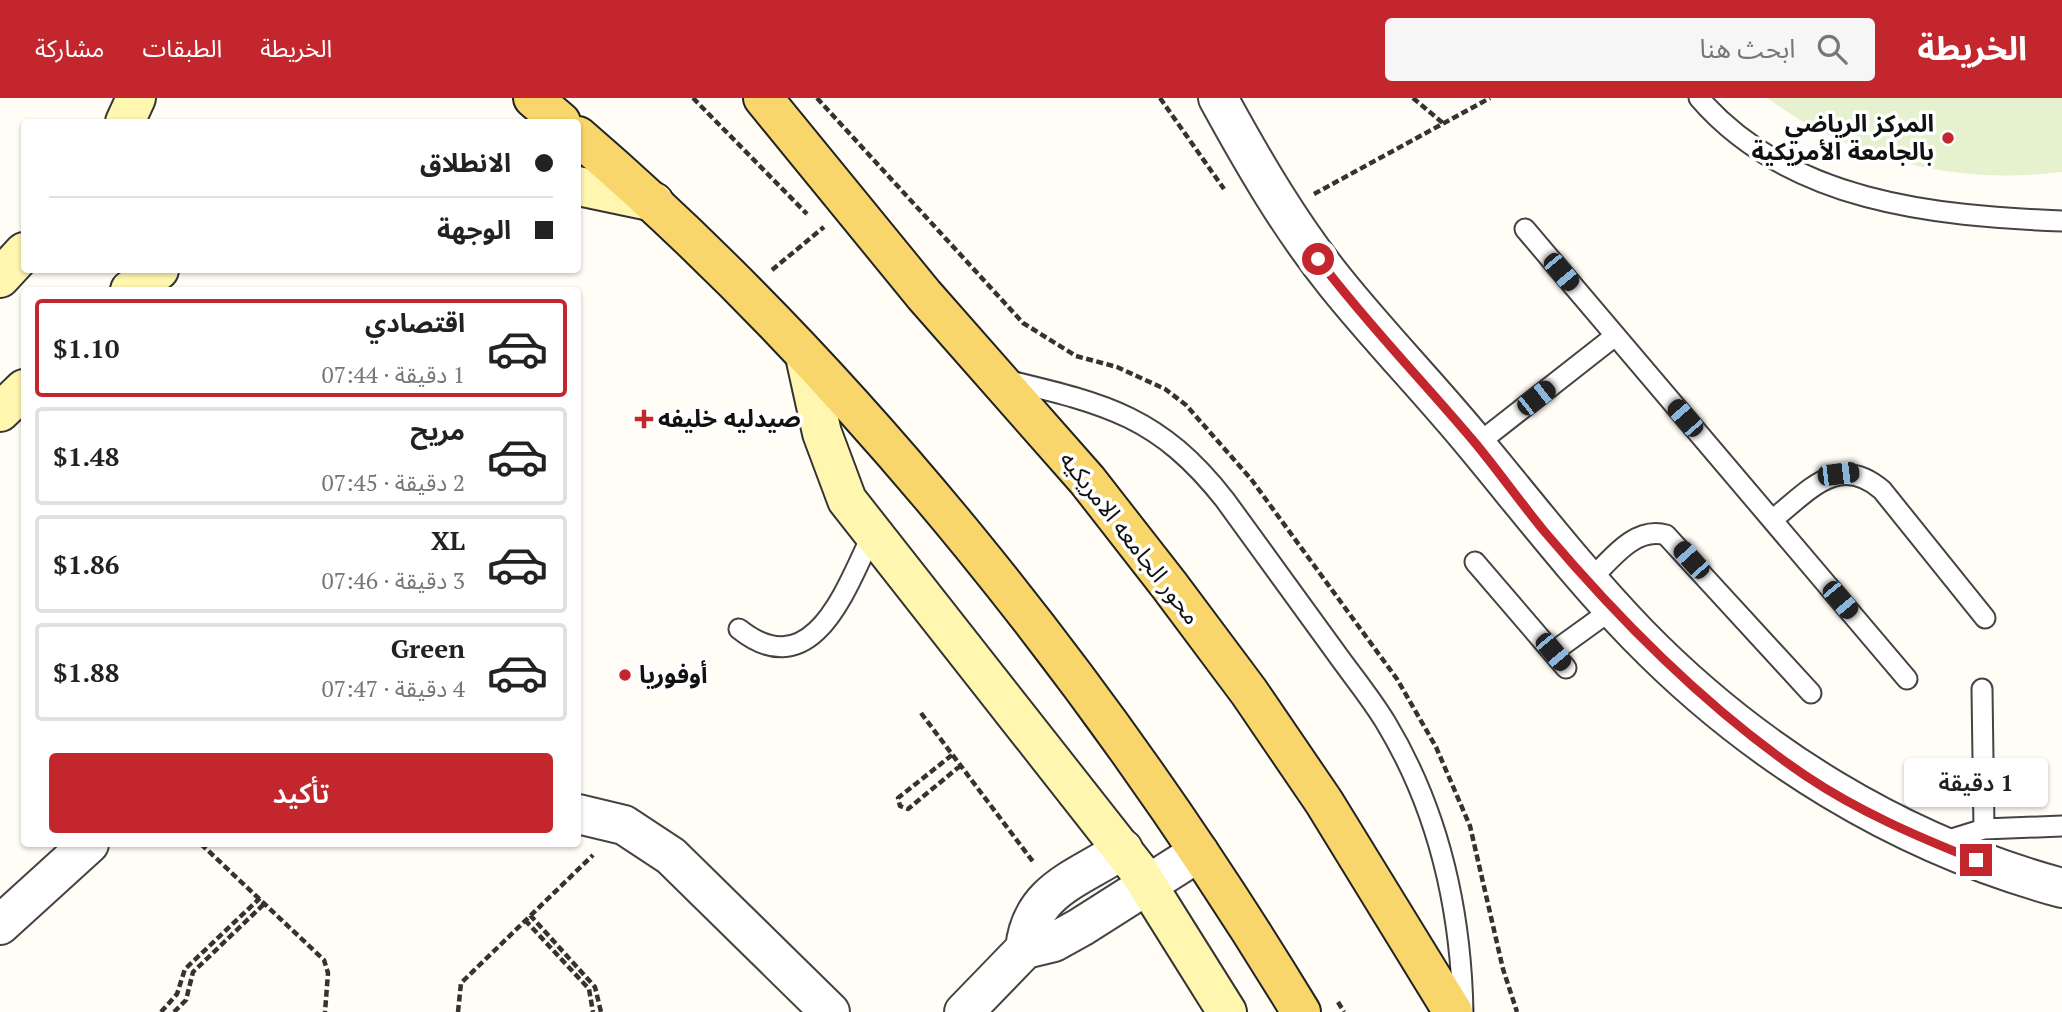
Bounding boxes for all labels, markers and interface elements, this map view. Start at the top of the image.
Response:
search box [1385,18,1875,81]
text: الخريطة [1917,26,2027,69]
icon: search [1813,30,1851,68]
text: ابحث هنا [1700,31,1795,65]
text: مشاركة [35,32,104,64]
text: الطبقات [142,32,222,64]
text: الخريطة [260,32,332,64]
place label: المركز الرياضي بالجامعة الأمريكية [1752,107,1934,167]
marker: المركز الرياضي بالجامعة الأمريكية [1940,130,1956,146]
text: الانطلاق [420,145,511,179]
text: الوجهة [437,212,511,246]
route start [1302,243,1334,275]
car [1540,249,1583,295]
text: اقتصادي [365,305,465,339]
icon: car [486,317,549,380]
text: $1.10 [53,331,119,365]
text: 1 دقيقة · 07:44 [321,359,465,390]
car [1513,377,1560,419]
car [1664,395,1707,441]
place label: صيدليه خليفه [658,402,801,434]
marker: صيدليه خليفه [636,411,652,427]
text: مريح [410,413,465,447]
icon: car [486,425,549,488]
text: $1.48 [53,439,119,473]
street label: محور الجامعه الامريكيه [1053,444,1209,631]
car [1816,461,1861,487]
text: 2 دقيقة · 07:45 [321,467,465,498]
text: XL [431,523,465,557]
icon: car [486,533,549,596]
car [1670,537,1713,583]
text: $1.86 [53,547,119,581]
text: 3 دقيقة · 07:46 [321,565,465,596]
car [1819,577,1862,623]
car [1532,629,1575,675]
text: Green [391,631,465,665]
icon: car [486,641,549,704]
text: $1.88 [53,655,119,689]
place label: أوفوريا [639,658,708,690]
marker: أوفوريا [617,667,633,683]
text: 4 دقيقة · 07:47 [321,673,465,704]
button: تأكيد [49,753,553,833]
callout: 1 دقيقة [1904,758,2048,808]
text: 1 دقيقة [1938,767,2014,798]
route end [1960,844,1992,876]

